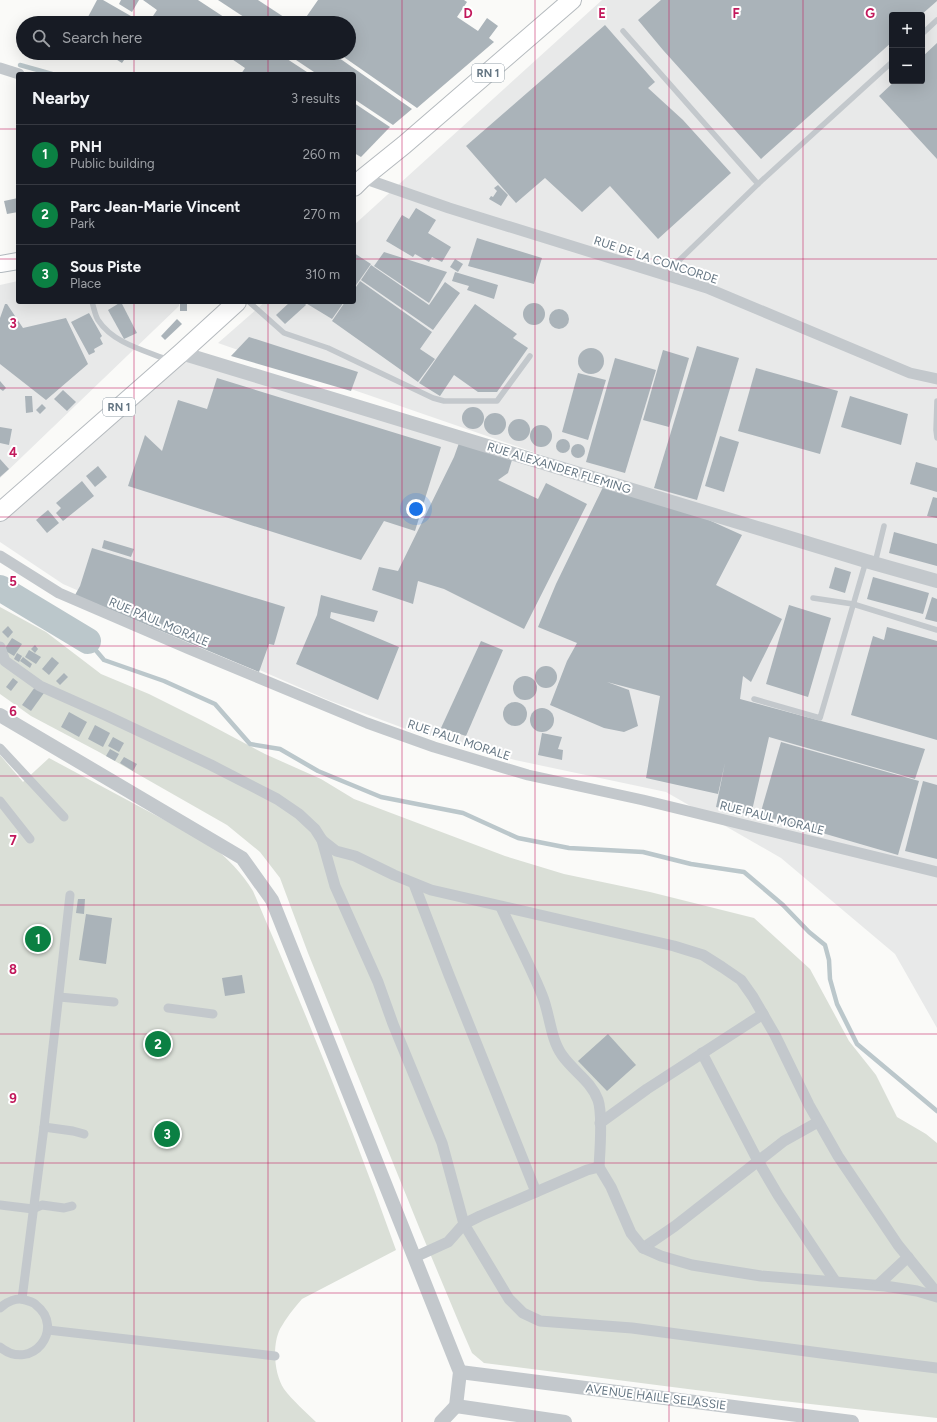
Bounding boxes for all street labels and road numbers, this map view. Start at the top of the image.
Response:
road number: RN 1 [472,64,504,82]
street label: RUE DE LA CONCORDE [592,233,720,287]
road number: RN 1 [103,398,135,416]
street label: RUE ALEXANDER FLEMING [485,439,633,497]
street label: RUE PAUL MORALE [107,595,211,649]
street label: RUE PAUL MORALE [406,717,512,763]
street label: RUE PAUL MORALE [718,798,826,838]
street label: AVENUE HAILE SELASSIE [585,1381,727,1413]

